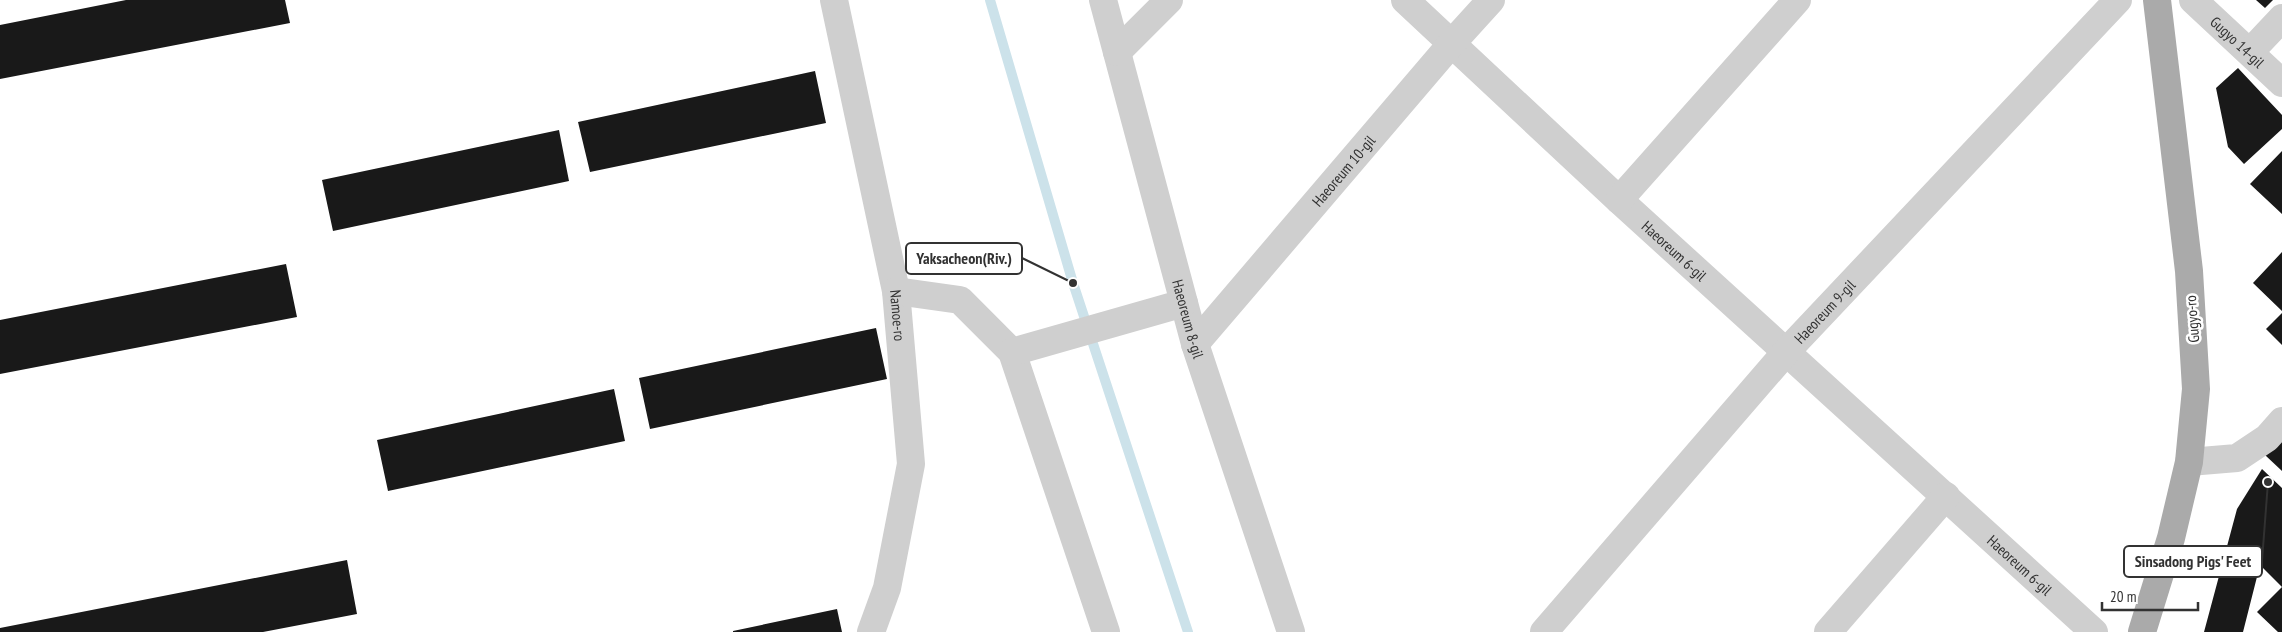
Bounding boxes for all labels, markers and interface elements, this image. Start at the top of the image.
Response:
street label: Gugyo 14-gil [2207,12,2269,72]
street label: Haeoreum 10-gil [1307,131,1379,210]
street label: Haeoreum 6-gil [1638,216,1711,285]
callout: Yaksacheon(Riv.) [906,243,1022,274]
text: Yaksacheon(Riv.) [915,248,1012,268]
street label: Haeoreum 9-gil [1790,275,1859,347]
street label: Haeoreum 8-gil [1169,277,1209,361]
street label: Namoe-ro [886,289,910,342]
street label: Gugyo-ro [2181,295,2203,343]
street label: Haeoreum 6-gil [1984,531,2057,599]
callout: Sinsadong Pigs' Feet [2124,546,2262,577]
text: Sinsadong Pigs' Feet [2135,551,2251,571]
scale bar [2102,580,2198,612]
text: 20 m [2110,587,2136,606]

